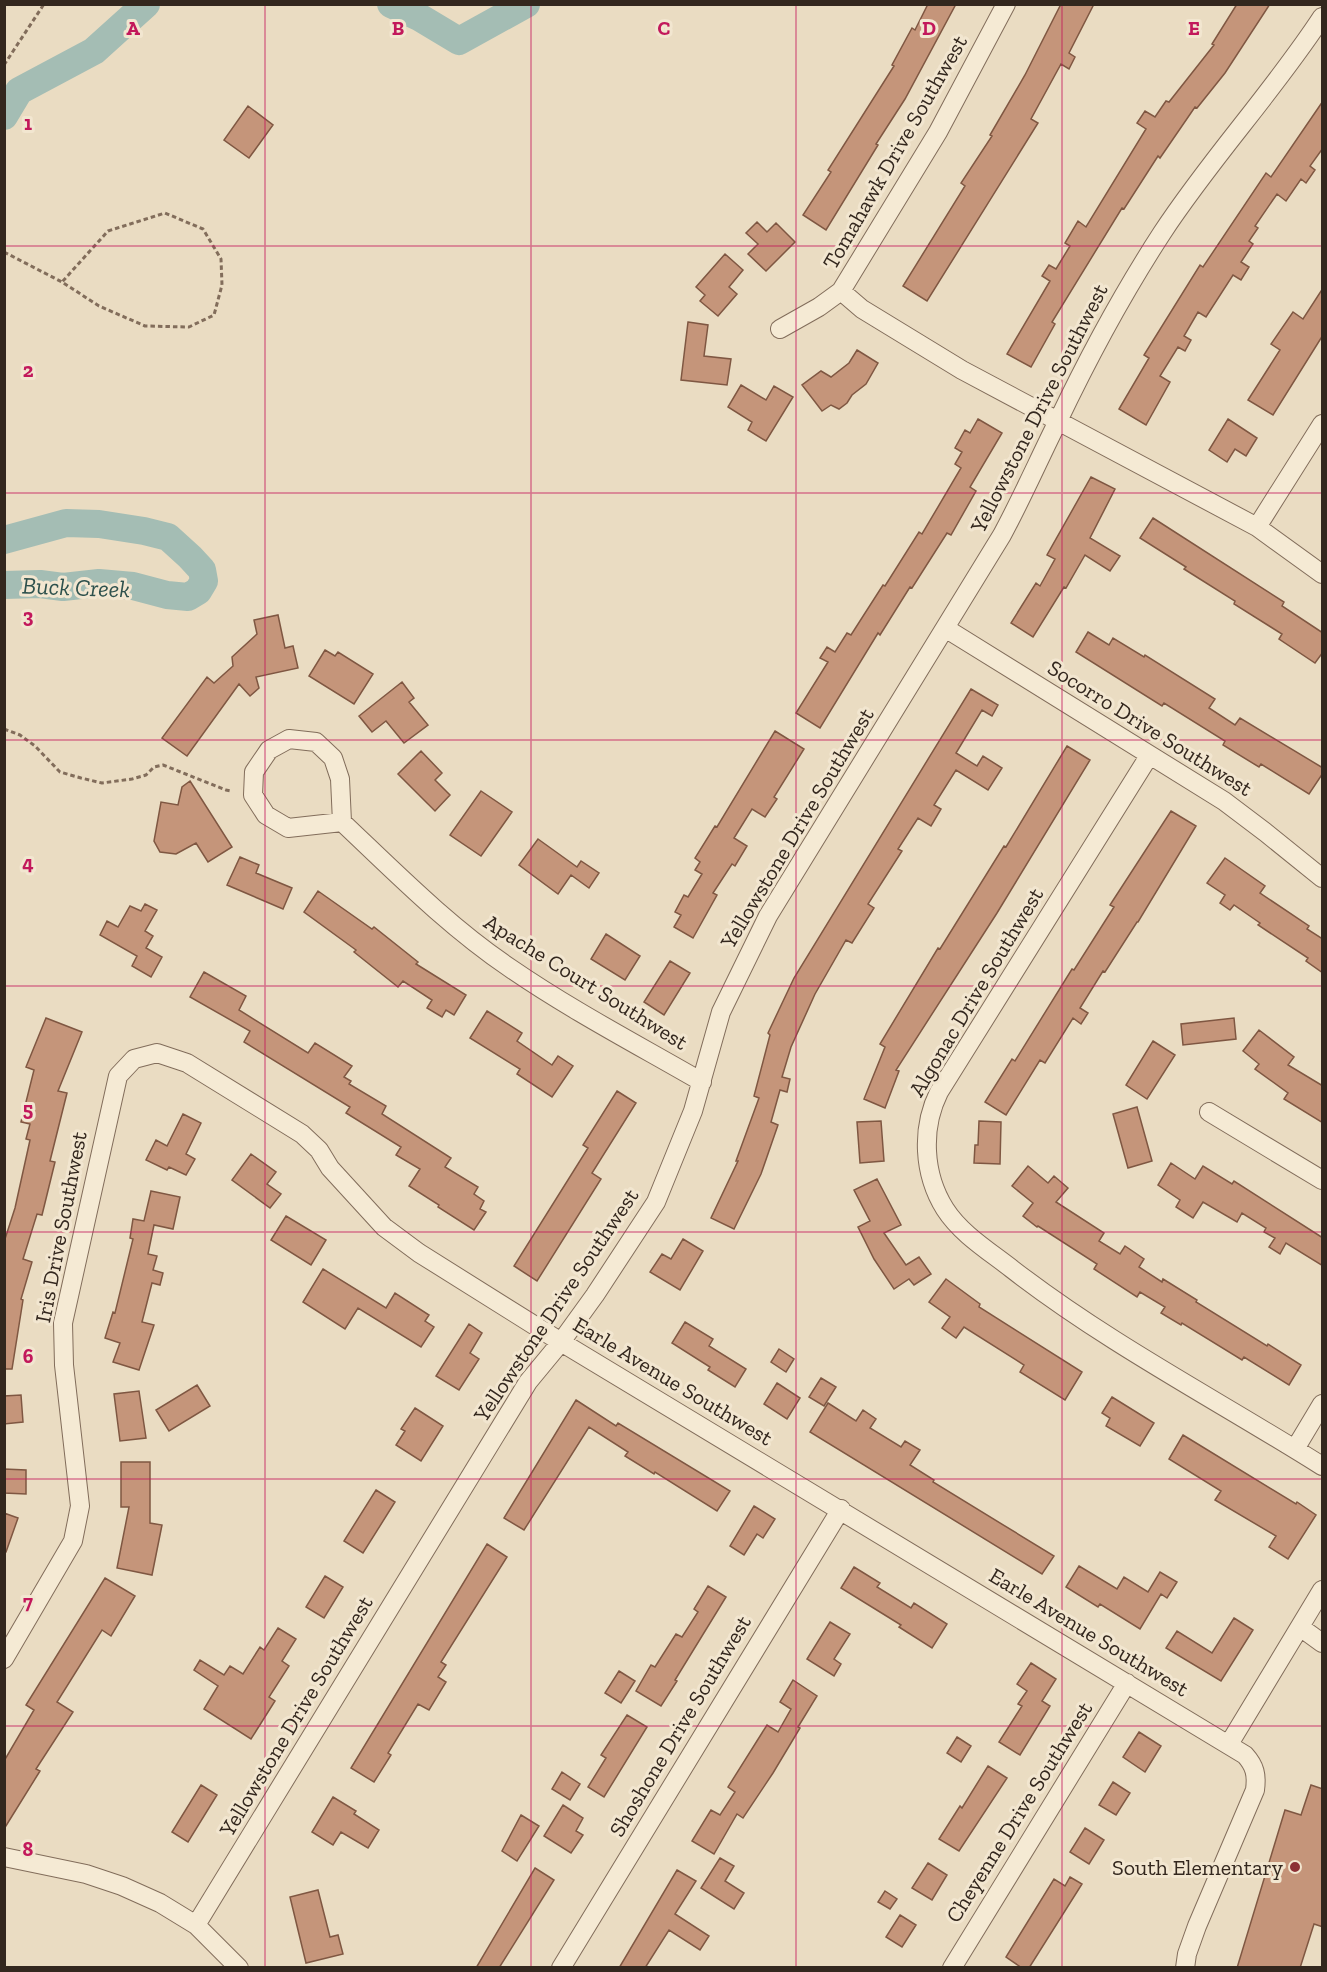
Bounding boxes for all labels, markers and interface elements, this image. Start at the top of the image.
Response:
text: A [126,16,140,40]
text: B [392,16,404,40]
text: C [658,16,671,40]
text: D [922,16,936,40]
text: E [1188,16,1200,40]
street label: Tomahawk Drive Southwest [817,29,974,274]
text: 1 [24,111,32,135]
street label: Yellowstone Drive Southwest [964,278,1114,538]
text: 2 [23,358,34,382]
water label: Buck Creek [22,571,131,603]
text: 3 [23,604,34,628]
street label: Socorro Drive Southwest [1043,654,1258,802]
street label: Yellowstone Drive Southwest [714,702,880,954]
text: 4 [22,851,34,875]
street label: Algonac Drive Southwest [903,882,1049,1101]
street label: Apache Court Southwest [479,908,694,1056]
text: 5 [23,1097,33,1121]
street label: Iris Drive Southwest [29,1128,93,1325]
street label: Yellowstone Drive Southwest [467,1183,645,1428]
street label: Earle Avenue Southwest [568,1311,778,1452]
text: 6 [23,1344,34,1368]
street label: Earle Avenue Southwest [984,1562,1194,1703]
text: 7 [23,1590,33,1614]
street label: Yellowstone Drive Southwest [213,1590,379,1842]
street label: Shoshone Drive Southwest [603,1610,757,1842]
street label: Cheyenne Drive Southwest [940,1696,1099,1927]
text: 8 [23,1837,34,1861]
place label: South Elementary [1112,1854,1284,1881]
marker: South Elementary [1288,1860,1302,1874]

